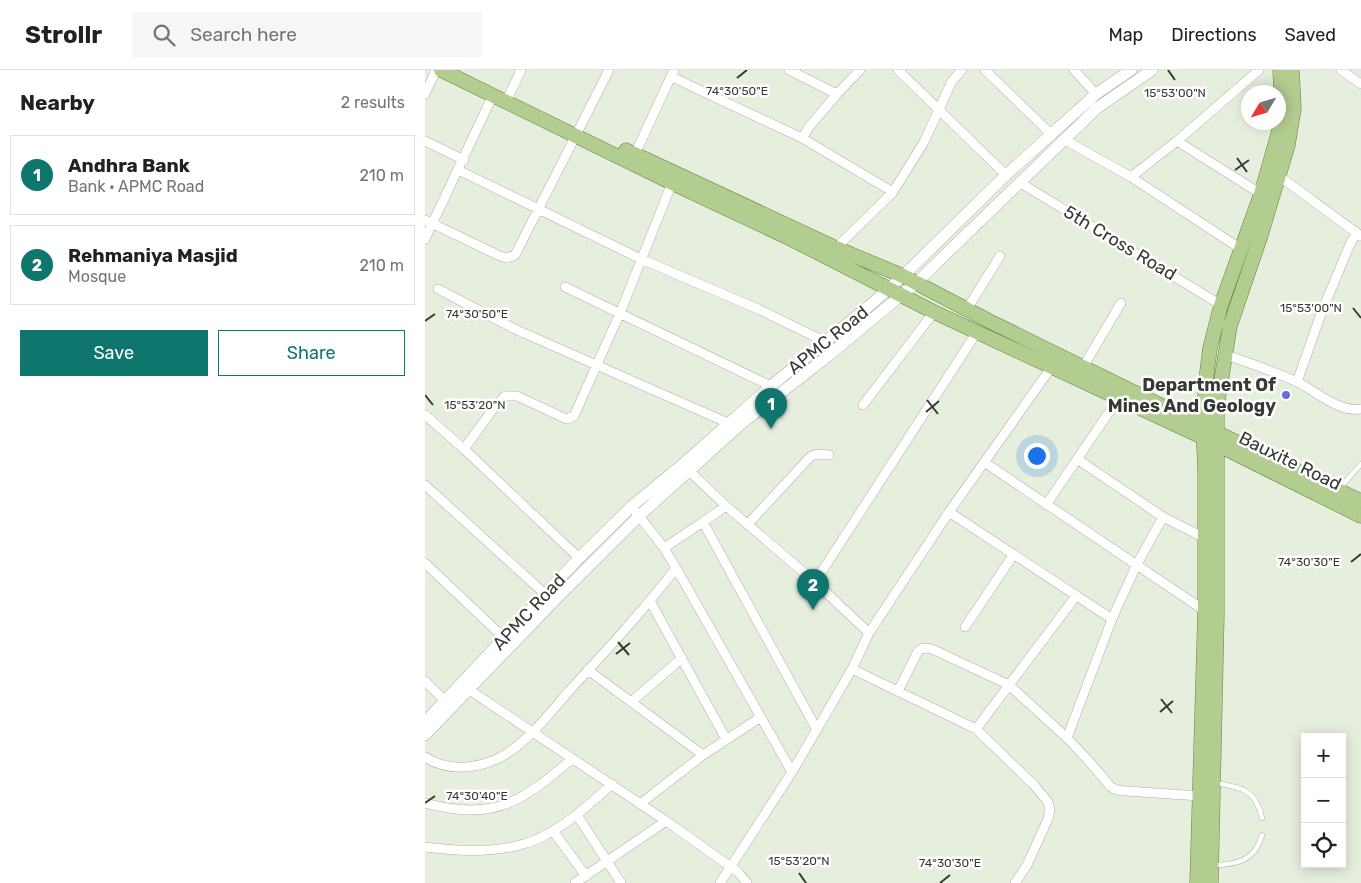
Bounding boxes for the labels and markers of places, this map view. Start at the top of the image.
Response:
place label: Department Of Mines And Geology [1108,374,1276,417]
pin: 1 [755,388,787,429]
marker: Department Of Mines And Geology [1280,389,1292,401]
pin: 2 [797,569,829,610]

